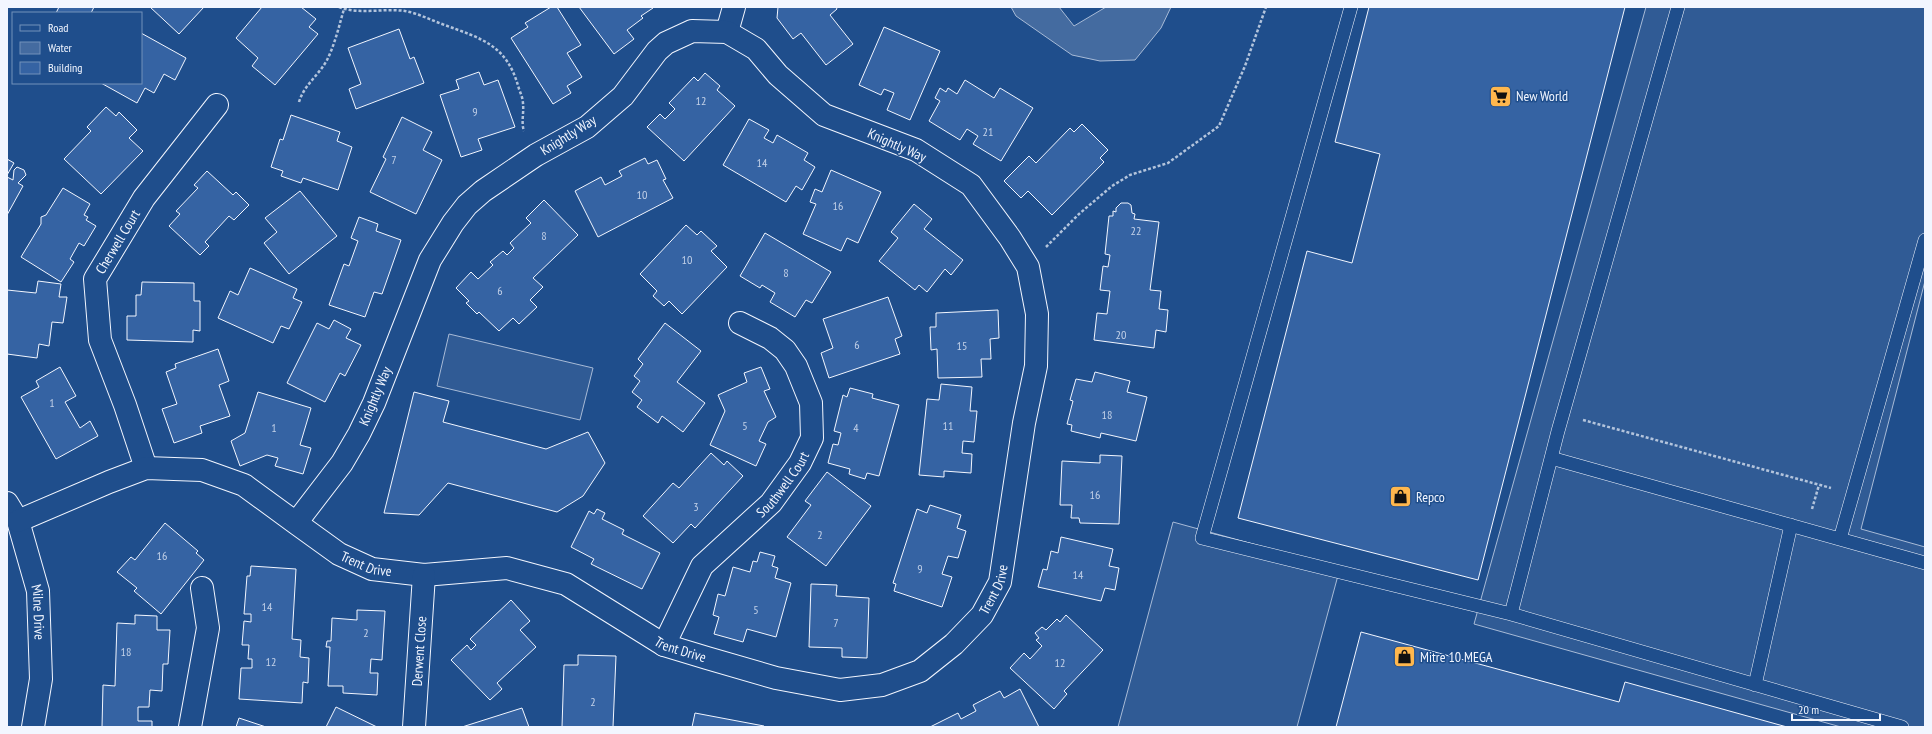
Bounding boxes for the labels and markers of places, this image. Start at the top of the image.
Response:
supermarket icon: New World [1487,83,1513,109]
place label: New World [1516,87,1568,105]
shop icon: Repco [1388,484,1414,510]
place label: Repco [1416,488,1445,506]
shop icon: Mitre 10 MEGA [1391,644,1417,670]
place label: Mitre 10 MEGA [1420,648,1493,666]

